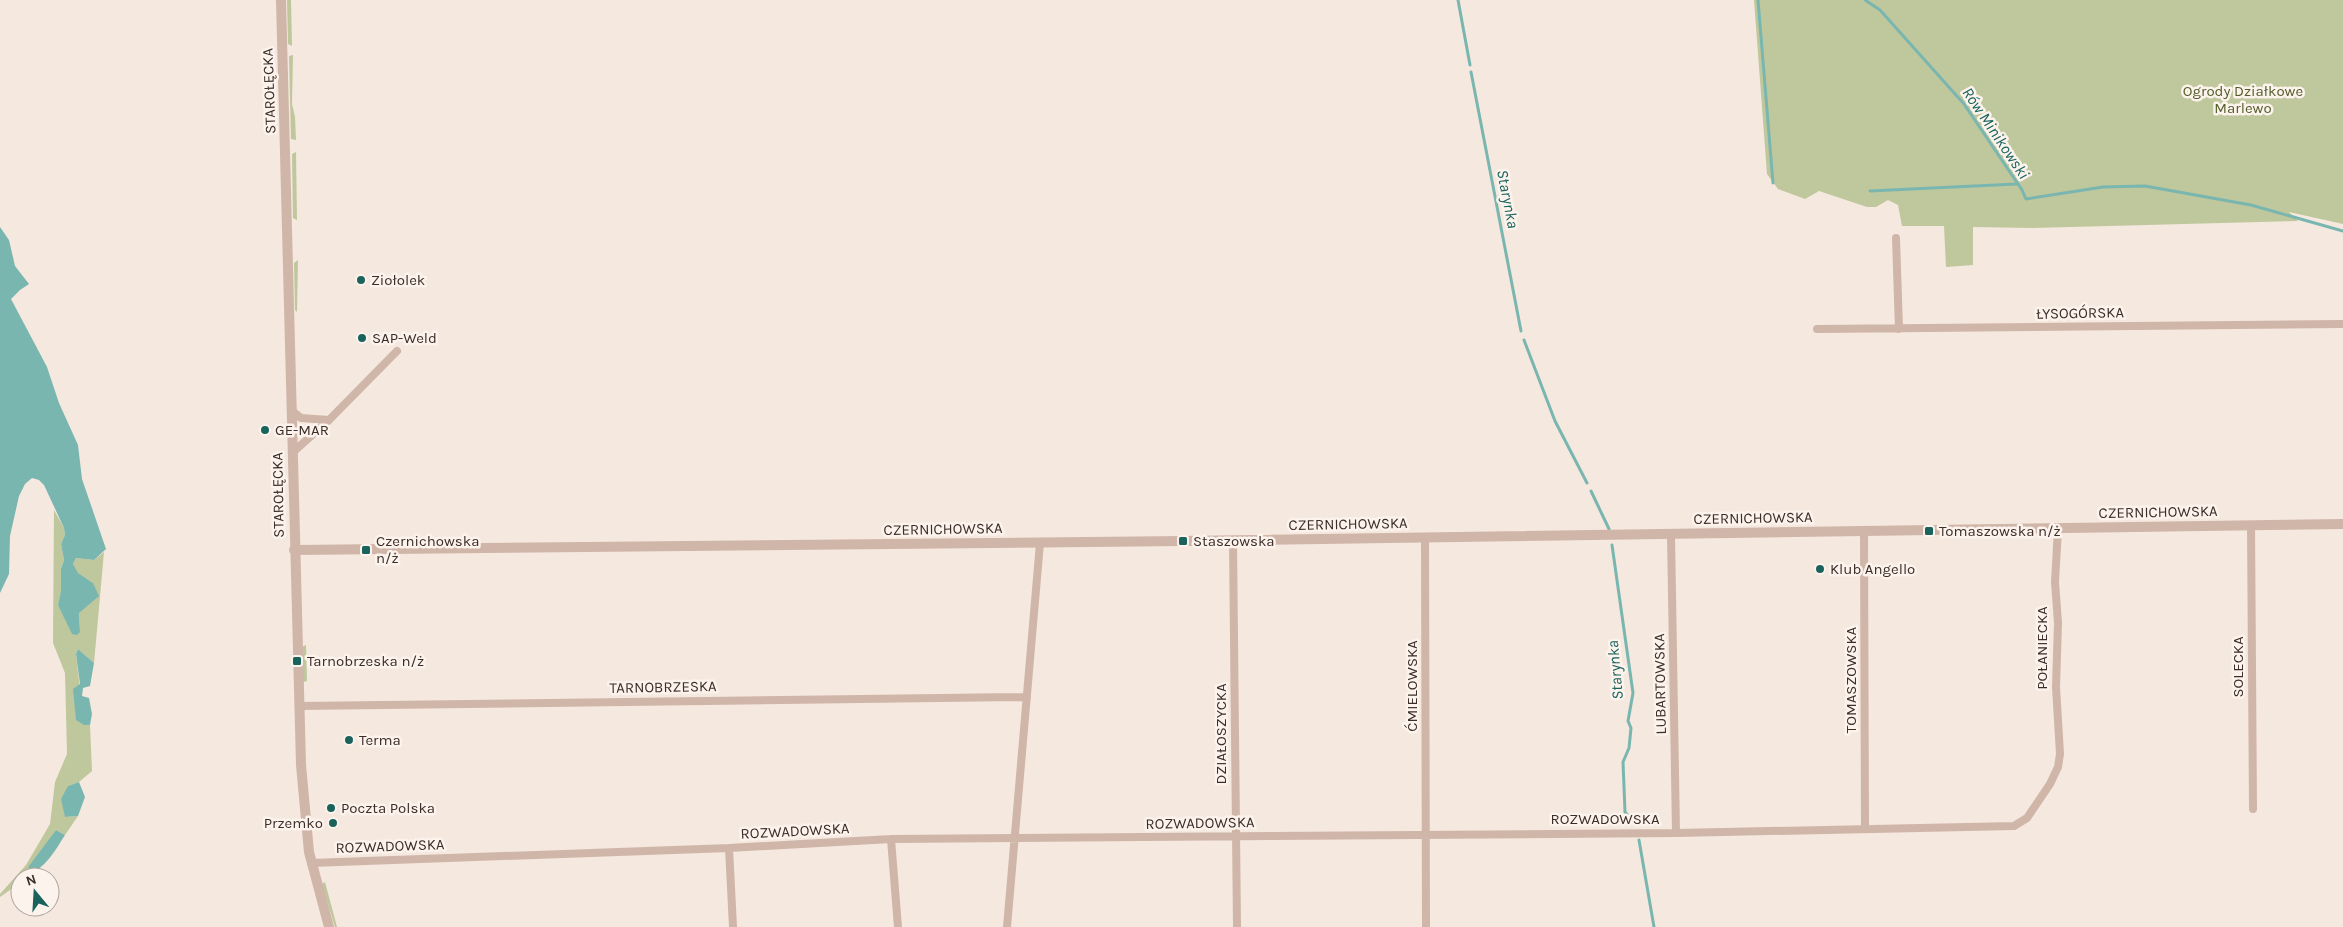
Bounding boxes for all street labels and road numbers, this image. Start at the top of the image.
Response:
street label: STAROŁĘCKA [258,47,279,134]
street label: ŁYSOGÓRSKA [2036,303,2124,323]
street label: STAROŁĘCKA [268,452,288,538]
street label: CZERNICHOWSKA [2098,502,2218,522]
street label: CZERNICHOWSKA [1693,508,1813,528]
street label: CZERNICHOWSKA [1288,514,1408,534]
street label: CZERNICHOWSKA [883,519,1003,539]
street label: POŁANIECKA [2033,606,2051,690]
street label: TOMASZOWSKA [1842,626,1860,733]
street label: LUBARTOWSKA [1650,633,1670,735]
street label: SOLECKA [2229,636,2247,698]
street label: ĆMIELOWSKA [1403,640,1421,732]
street label: TARNOBRZESKA [609,677,717,697]
street label: DZIAŁOSZYCKA [1212,683,1230,785]
street label: ROZWADOWSKA [1550,810,1660,828]
street label: ROZWADOWSKA [1145,813,1255,833]
street label: ROZWADOWSKA [740,819,850,843]
street label: ROZWADOWSKA [335,835,445,857]

